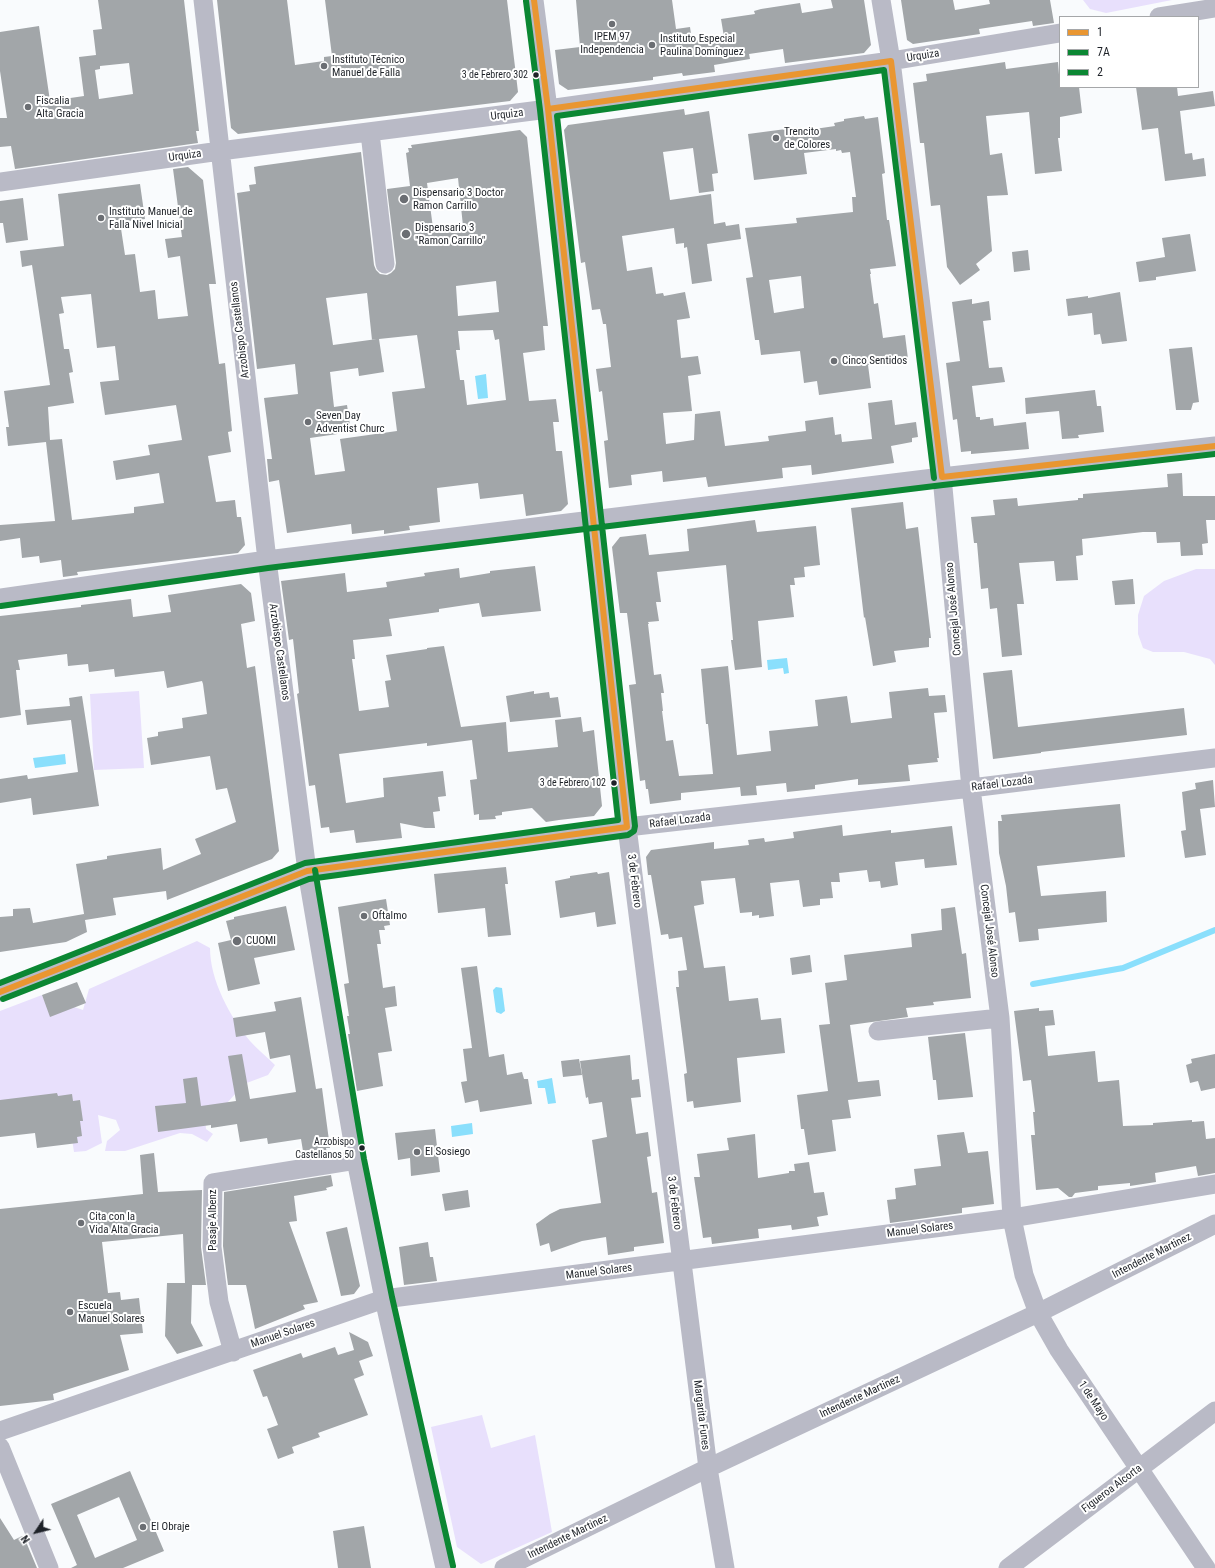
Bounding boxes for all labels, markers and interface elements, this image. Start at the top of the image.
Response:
legend [1059,16,1199,88]
marker: IPEM 97 Independencia [607,19,617,29]
text: 1 [1097,25,1103,39]
place label: IPEM 97 Independencia [580,30,644,56]
place label: Instituto Especial Paulina Domínguez [660,32,744,58]
marker: Instituto Especial Paulina Domínguez [647,40,657,50]
text: 7A [1097,45,1110,59]
street label: Urquiza [906,47,940,65]
place label: Instituto Técnico Manuel de Falla [332,53,405,79]
marker: Instituto Técnico Manuel de Falla [319,61,329,71]
text: 2 [1097,65,1103,79]
place label: 3 de Febrero 302 [462,69,528,81]
marker: 3 de Febrero 302 [531,70,541,80]
place label: Fiscalia Alta Gracia [36,94,84,120]
marker: Fiscalia Alta Gracia [23,102,33,112]
street label: Urquiza [490,106,524,124]
place label: Trencito de Colores [784,125,830,151]
marker: Trencito de Colores [771,133,781,143]
street label: Urquiza [168,147,202,165]
place label: Dispensario 3 Doctor Ramon Carrillo [413,186,504,212]
marker: Dispensario 3 Doctor Ramon Carrillo [398,193,410,205]
place label: Instituto Manuel de Falla Nivel Inicial [109,205,193,231]
marker: Instituto Manuel de Falla Nivel Inicial [96,213,106,223]
place label: Dispensario 3 "Ramon Carrillo" [415,221,485,247]
marker: Dispensario 3 "Ramon Carrillo" [400,228,412,240]
street label: Arzobispo Castellanos [228,281,252,379]
place label: Cinco Sentidos [842,354,907,368]
marker: Cinco Sentidos [829,356,839,366]
place label: Seven Day Adventist Churc [316,409,385,435]
marker: Seven Day Adventist Churc [303,417,313,427]
street label: Concejal José Alonso [943,562,965,656]
street label: Arzobispo Castellanos [266,603,292,701]
street label: Rafael Lozada [971,774,1033,794]
place label: 3 de Febrero 102 [540,777,606,789]
marker: 3 de Febrero 102 [609,778,619,788]
street label: Rafael Lozada [649,811,711,831]
street label: 3 de Febrero [624,853,644,909]
street label: Concejal José Alonso [977,884,1001,978]
place label: Oftalmo [372,909,407,923]
marker: Oftalmo [359,911,369,921]
place label: CUOMI [246,934,276,948]
marker: CUOMI [231,935,243,947]
place label: Arzobispo Castellanos 50 [295,1136,354,1160]
marker: Arzobispo Castellanos 50 [357,1143,367,1153]
place label: El Sosiego [425,1145,470,1159]
marker: El Sosiego [412,1147,422,1157]
street label: 3 de Febrero [664,1175,684,1231]
street label: Pasaje Albenz [206,1189,220,1251]
place label: Cita con la Vida Alta Gracia [89,1210,159,1236]
marker: Cita con la Vida Alta Gracia [76,1218,86,1228]
street label: Manuel Solares [886,1219,954,1241]
street label: Intendente Martinez [1110,1230,1194,1282]
street label: Manuel Solares [565,1261,633,1283]
place label: Escuela Manuel Solares [78,1299,145,1325]
marker: Escuela Manuel Solares [65,1307,75,1317]
street label: Manuel Solares [249,1317,317,1351]
street label: Intendente Martinez [818,1373,902,1421]
street label: Margarita Funes [690,1379,712,1451]
street label: 1 de Mayo [1075,1379,1111,1423]
street label: Figueroa Alcorta [1079,1462,1145,1516]
north arrow [16,1512,56,1552]
street label: Intendente Martinez [526,1512,610,1562]
place label: El Obraje [151,1520,190,1534]
marker: El Obraje [138,1522,148,1532]
text: N [19,1533,33,1546]

